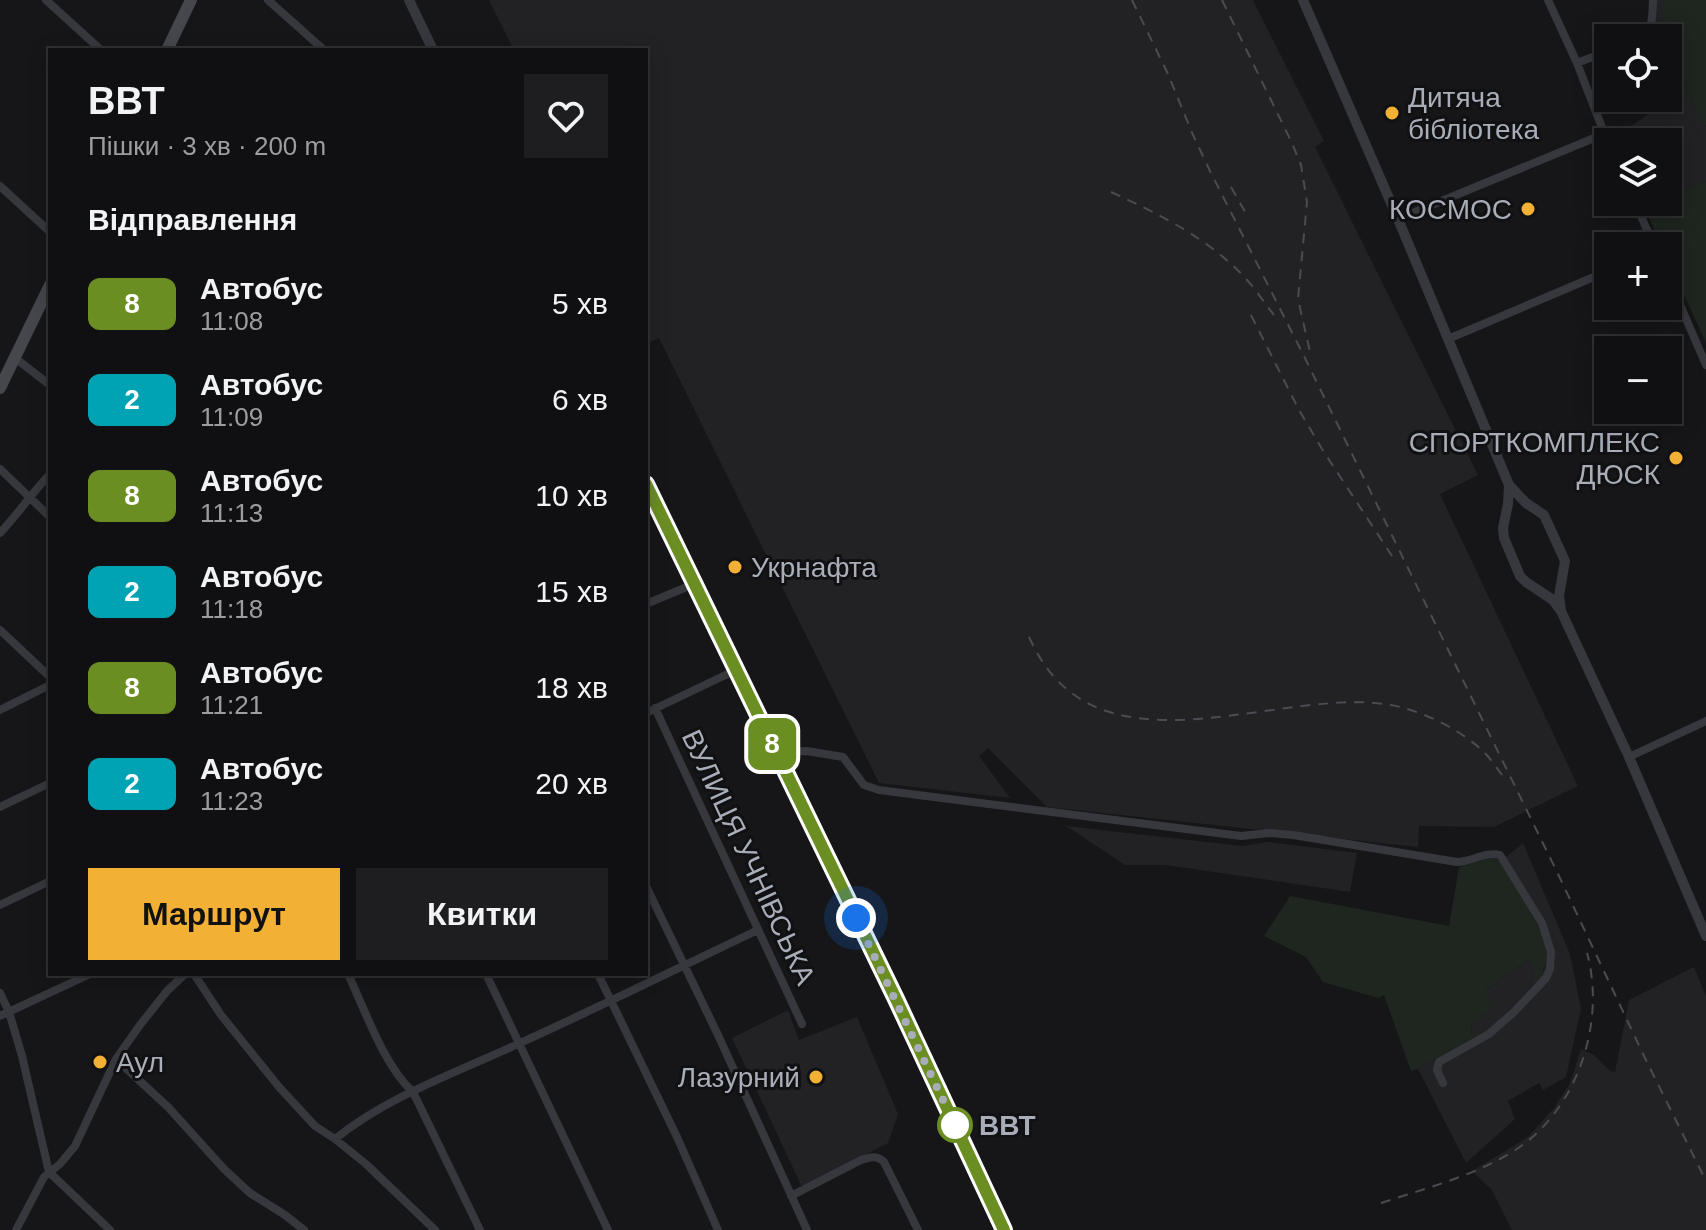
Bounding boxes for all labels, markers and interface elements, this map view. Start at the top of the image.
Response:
map controls [1594,24,1682,424]
button: locate [1594,24,1682,112]
button: heart [524,74,608,158]
text: ВВТ [88,80,165,122]
place label: Дитяча бібліотека [1408,82,1540,145]
marker: Дитяча бібліотека [1383,104,1401,122]
button: layers [1594,128,1682,216]
text: Пішки · 3 хв · 200 m [88,131,326,161]
place label: КОСМОС [1389,194,1512,225]
marker: КОСМОС [1519,200,1537,218]
text: Відправлення [88,203,297,236]
button: + [1594,232,1682,320]
text: Автобус [200,272,323,305]
text: 5 хв [552,287,608,320]
text: 8 [124,288,140,319]
text: 11:08 [200,306,263,336]
button: − [1594,336,1682,424]
text: Автобус [200,368,323,401]
text: 6 хв [552,383,608,416]
text: 2 [124,384,140,415]
text: 11:09 [200,402,263,432]
place label: СПОРТКОМПЛЕКС ДЮСК [1409,427,1661,490]
marker: СПОРТКОМПЛЕКС ДЮСК [1667,449,1685,467]
text: Автобус [200,464,323,497]
text: 10 хв [535,479,608,512]
text: 8 [124,480,140,511]
text: 11:13 [200,498,263,528]
place label: Укрнафта [751,552,877,583]
marker: Укрнафта [726,558,744,576]
text: Автобус [200,560,323,593]
text: 15 хв [535,575,608,608]
text: 2 [124,576,140,607]
text: 11:18 [200,594,263,624]
text: Автобус [200,656,323,689]
text: 18 хв [535,671,608,704]
text: 8 [124,672,140,703]
text: 11:21 [200,690,263,720]
line badge: 8 [746,718,798,770]
street label: ВУЛИЦЯ УЧНІВСЬКА [676,725,821,990]
text: 8 [764,728,780,759]
text: Автобус [200,752,323,785]
text: 20 хв [535,767,608,800]
text: 2 [124,768,140,799]
text: 11:23 [200,786,263,816]
button: Маршрут [88,868,340,960]
button: Квитки [356,868,608,960]
your location [836,898,876,938]
place label: Аул [116,1047,164,1078]
marker: Аул [91,1053,109,1071]
place label: Лазурний [678,1062,800,1093]
marker: Лазурний [807,1068,825,1086]
marker: ВВТ [938,1108,972,1142]
place label: ВВТ [979,1110,1035,1141]

